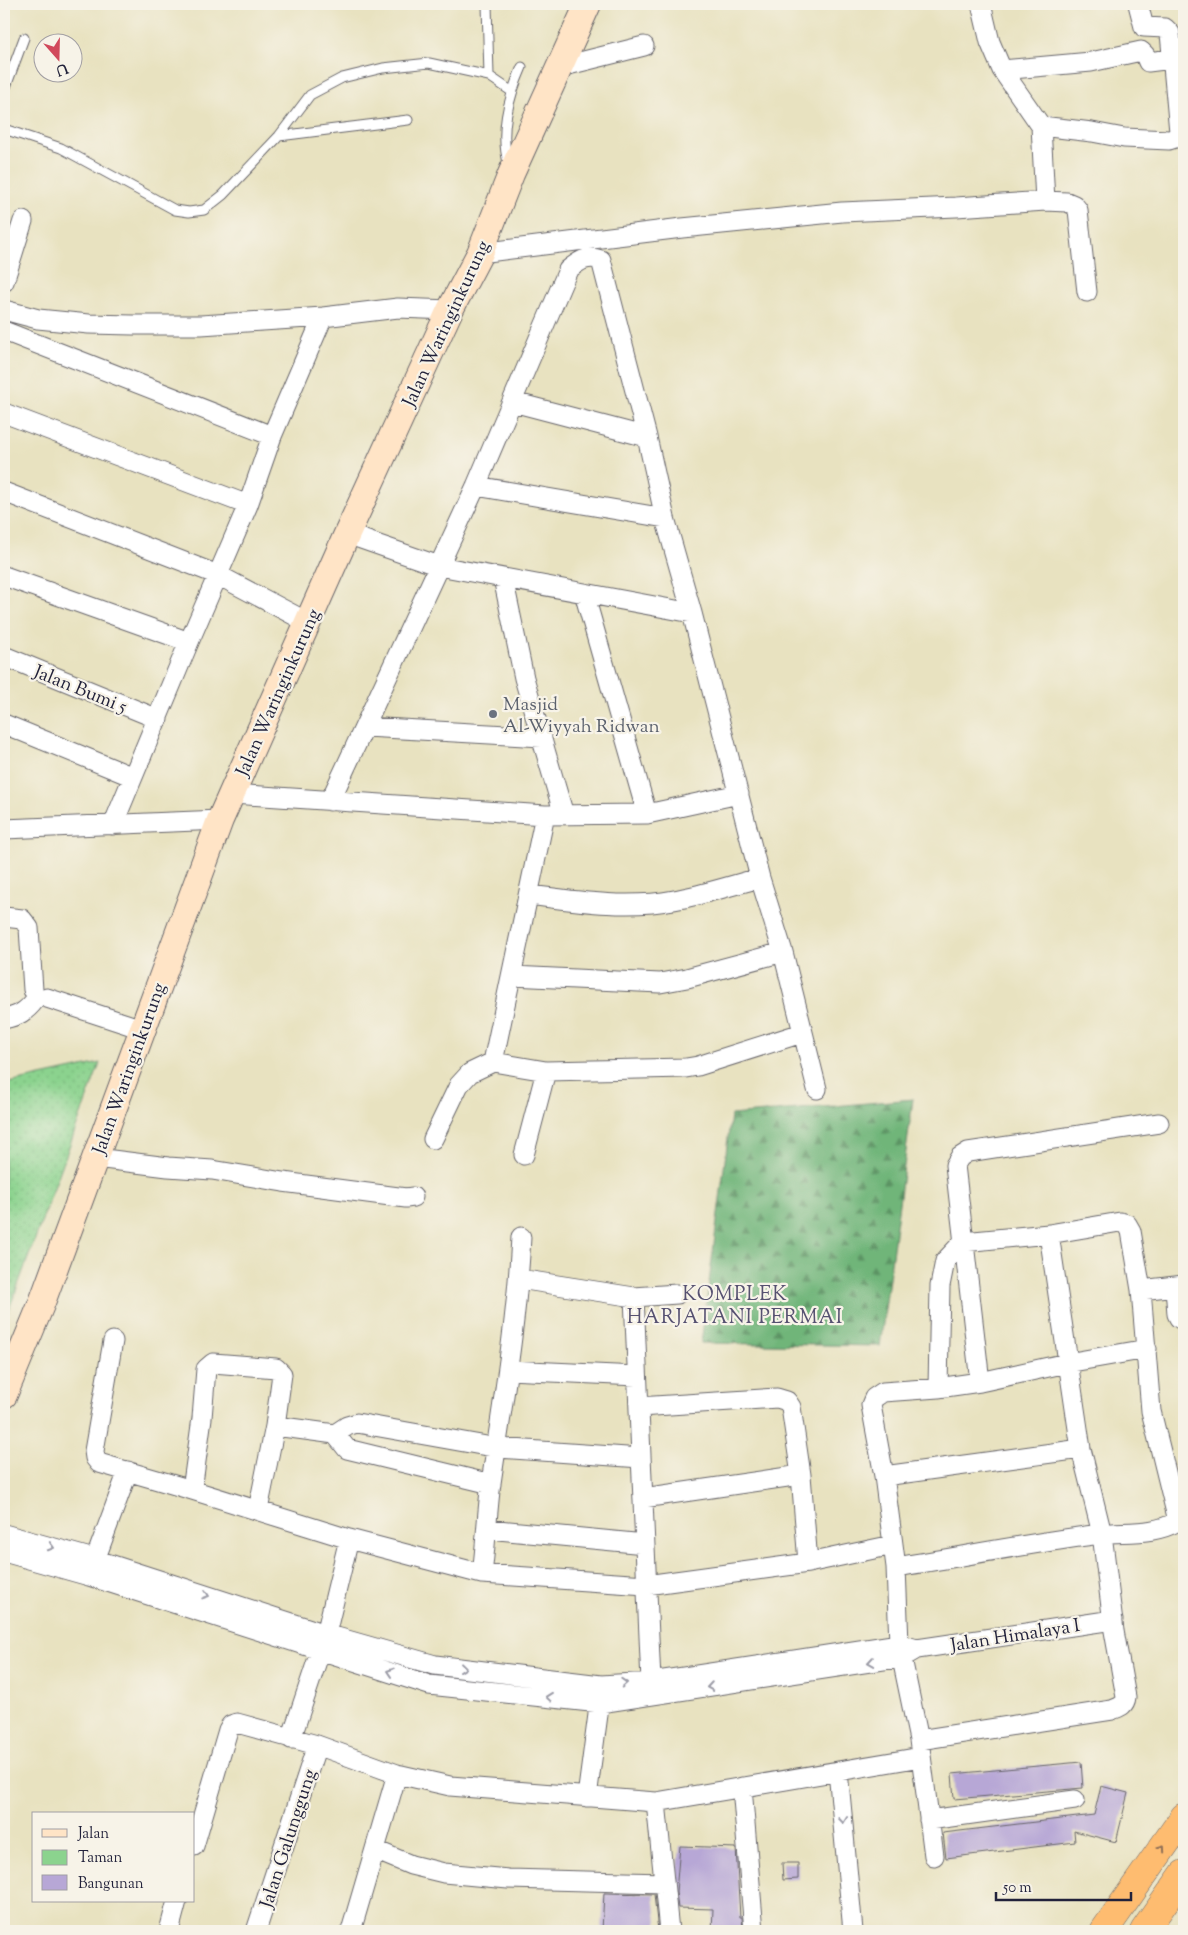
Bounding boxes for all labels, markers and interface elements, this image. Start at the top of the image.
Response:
north arrow [32,32,82,82]
text: U [52,57,71,80]
street label: Jalan Waringinkurung [396,236,498,413]
street label: Jalan Waringinkurung [230,605,328,782]
street label: Jalan Bumi 5 [29,659,131,721]
place label: Masjid Al-Wiyyah Ridwan [503,692,660,741]
marker: Masjid Al-Wiyyah Ridwan [487,708,499,720]
street label: Jalan Waringinkurung [86,979,174,1159]
district label: KOMPLEK HARJATANI PERMAI [627,1281,843,1333]
one-way arrow [46,1541,55,1552]
one-way arrow [201,1590,209,1600]
street label: Jalan Himalaya I [948,1613,1082,1660]
one-way arrow [867,1657,875,1667]
one-way arrow [459,1662,467,1673]
one-way arrow [386,1668,394,1678]
one-way arrow [620,1678,628,1689]
one-way arrow [706,1681,715,1691]
one-way arrow [545,1692,553,1703]
street label: Jalan Galunggung [254,1766,325,1913]
legend [32,1812,195,1902]
one-way arrow [837,1816,848,1824]
text: Jalan [77,1824,109,1845]
one-way arrow [1156,1844,1165,1854]
text: Taman [78,1848,122,1869]
scale bar [996,1870,1130,1902]
text: Bangunan [78,1874,144,1895]
text: 50 m [1002,1878,1032,1899]

